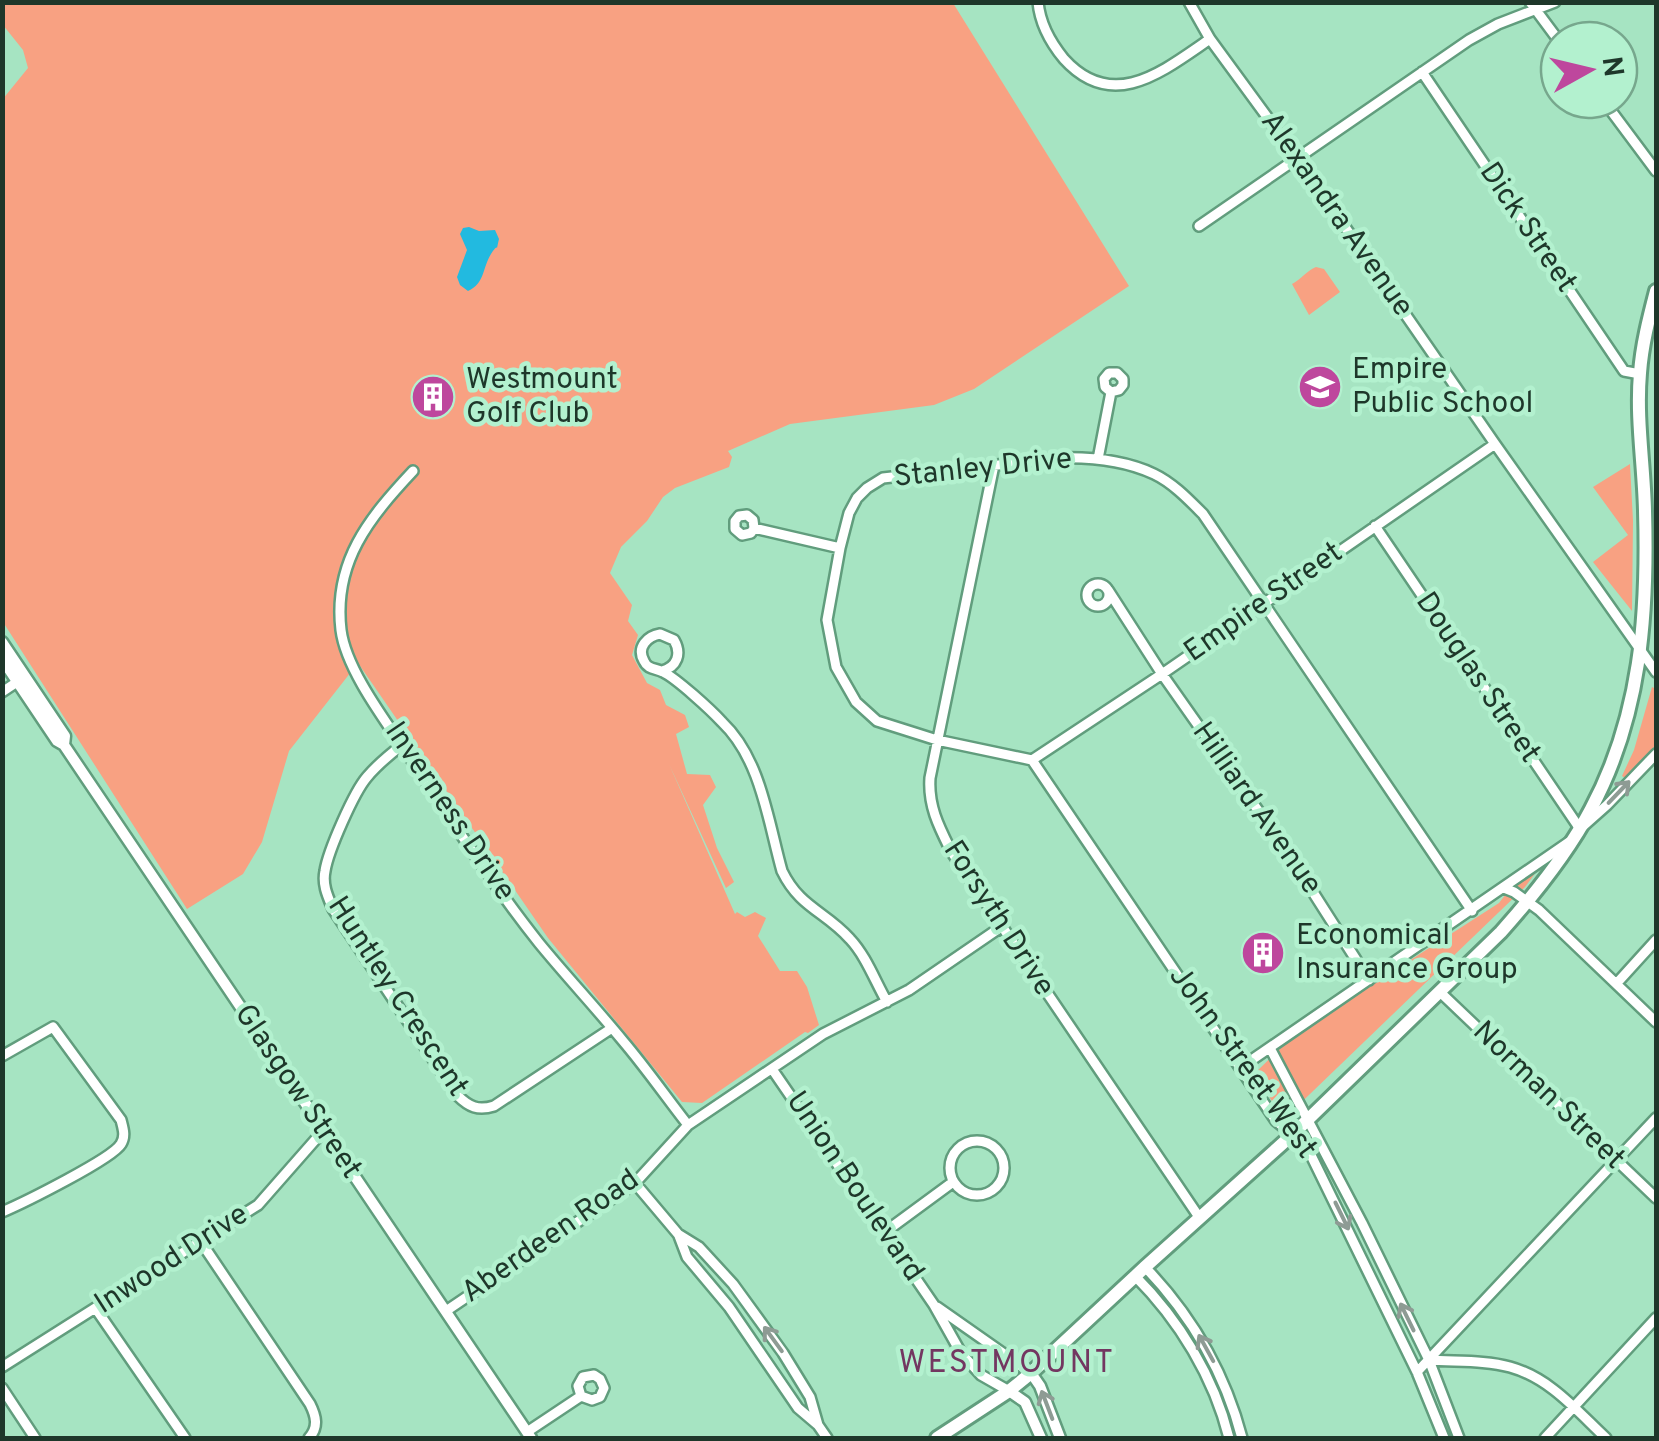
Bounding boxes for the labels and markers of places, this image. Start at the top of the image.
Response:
place label: Empire Public School [1352,352,1533,423]
place label: Westmount Golf Club [466,362,618,433]
school or university icon: Empire Public School [1297,364,1343,410]
building icon: Westmount Golf Club [410,374,456,420]
place label: Economical Insurance Group [1296,918,1518,989]
building icon: Economical Insurance Group [1240,930,1286,976]

